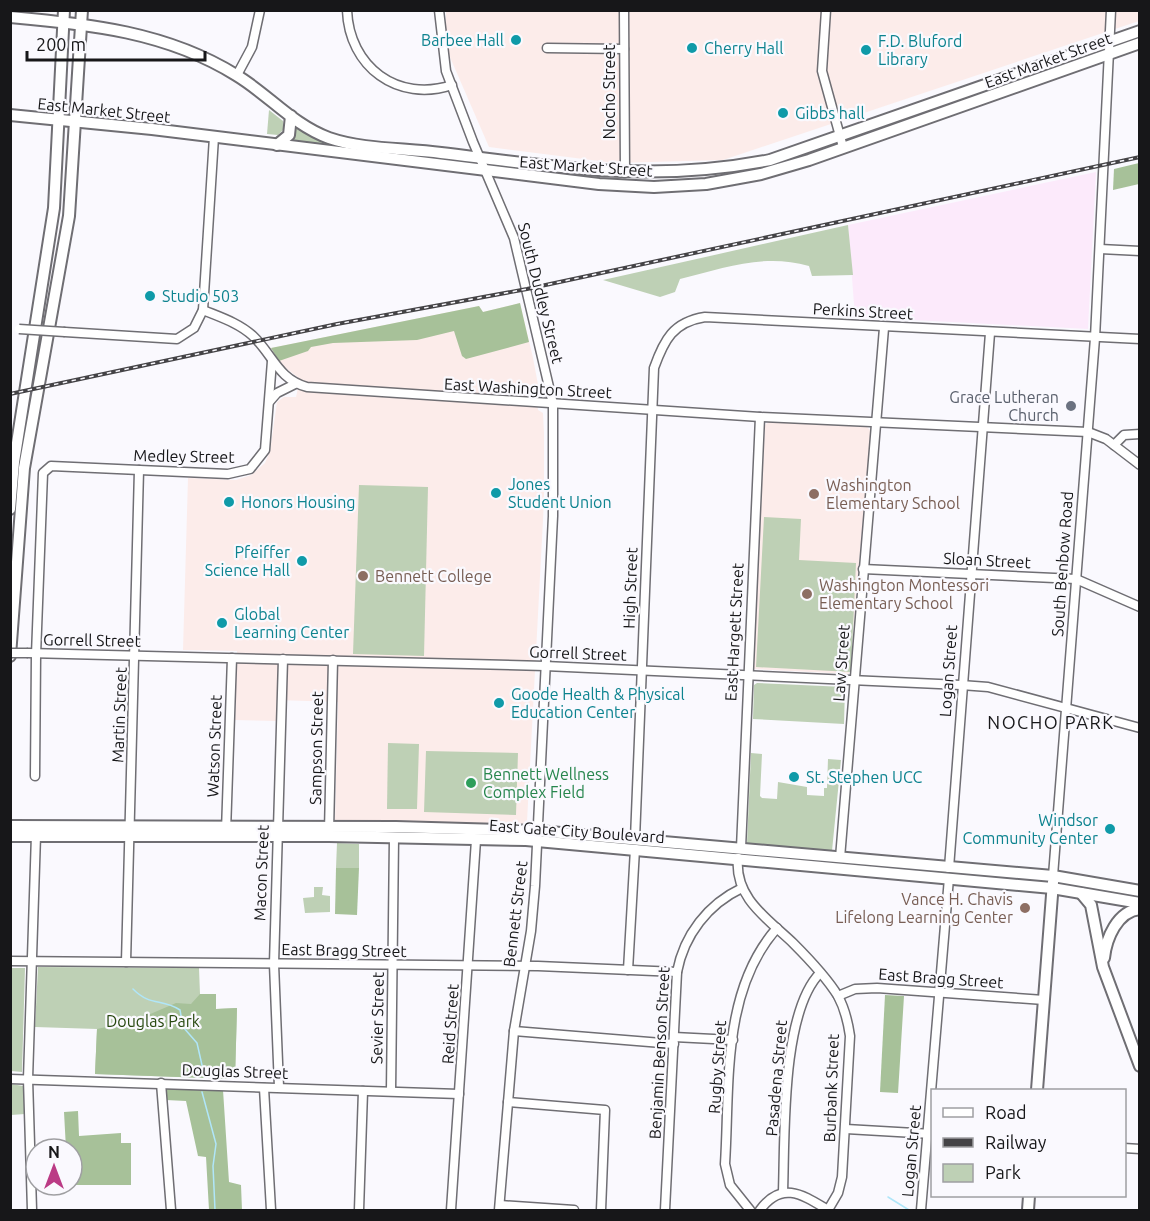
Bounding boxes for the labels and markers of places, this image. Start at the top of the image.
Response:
place label: Barbee Hall [421,31,504,49]
place label: F.D. Bluford Library [878,32,962,68]
marker: Barbee Hall [509,33,523,47]
place label: Cherry Hall [704,39,783,57]
marker: Cherry Hall [685,41,699,55]
marker: F.D. Bluford Library [859,43,873,57]
place label: Gibbs hall [795,104,865,122]
marker: Gibbs hall [776,106,790,120]
place label: Studio 503 [162,287,239,305]
marker: Studio 503 [143,289,157,303]
place label: Grace Lutheran Church [949,388,1059,424]
marker: Grace Lutheran Church [1064,399,1078,413]
place label: Jones Student Union [508,475,612,511]
place label: Washington Elementary School [826,476,960,512]
marker: Jones Student Union [489,486,503,500]
marker: Washington Elementary School [807,487,821,501]
place label: Honors Housing [241,493,356,511]
marker: Honors Housing [222,495,236,509]
place label: Pfeiffer Science Hall [205,543,290,579]
marker: Pfeiffer Science Hall [295,554,309,568]
place label: Bennett College [375,567,492,585]
marker: Bennett College [356,569,370,583]
place label: Washington Montessori Elementary School [819,576,989,612]
marker: Washington Montessori Elementary School [800,587,814,601]
place label: Global Learning Center [234,605,349,641]
marker: Global Learning Center [215,616,229,630]
place label: Goode Health & Physical Education Center [511,685,685,721]
marker: Goode Health & Physical Education Center [492,696,506,710]
place label: Bennett Wellness Complex Field [483,765,609,801]
place label: St. Stephen UCC [806,768,923,786]
marker: St. Stephen UCC [787,770,801,784]
marker: Bennett Wellness Complex Field [464,776,478,790]
place label: Windsor Community Center [962,811,1098,847]
marker: Windsor Community Center [1103,822,1117,836]
place label: Vance H. Chavis Lifelong Learning Center [835,890,1013,926]
marker: Vance H. Chavis Lifelong Learning Center [1018,901,1032,915]

